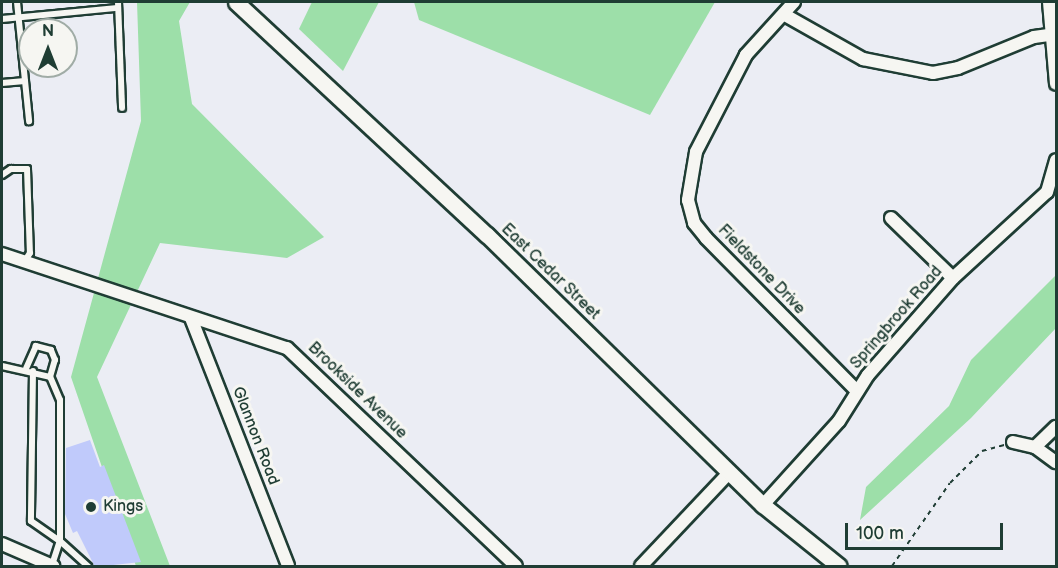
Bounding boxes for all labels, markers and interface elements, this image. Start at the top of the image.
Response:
north arrow [18,18,78,78]
text: N [42,22,54,41]
street label: East Cedar Street [497,220,603,324]
street label: Fieldstone Drive [713,221,809,319]
street label: Springbrook Road [847,263,947,373]
street label: Brookside Avenue [303,339,411,443]
street label: Glannon Road [227,384,283,488]
place label: Kings [103,497,143,517]
marker: Kings [84,500,98,514]
scale bar [848,511,1006,549]
text: 100 m [856,523,904,544]

